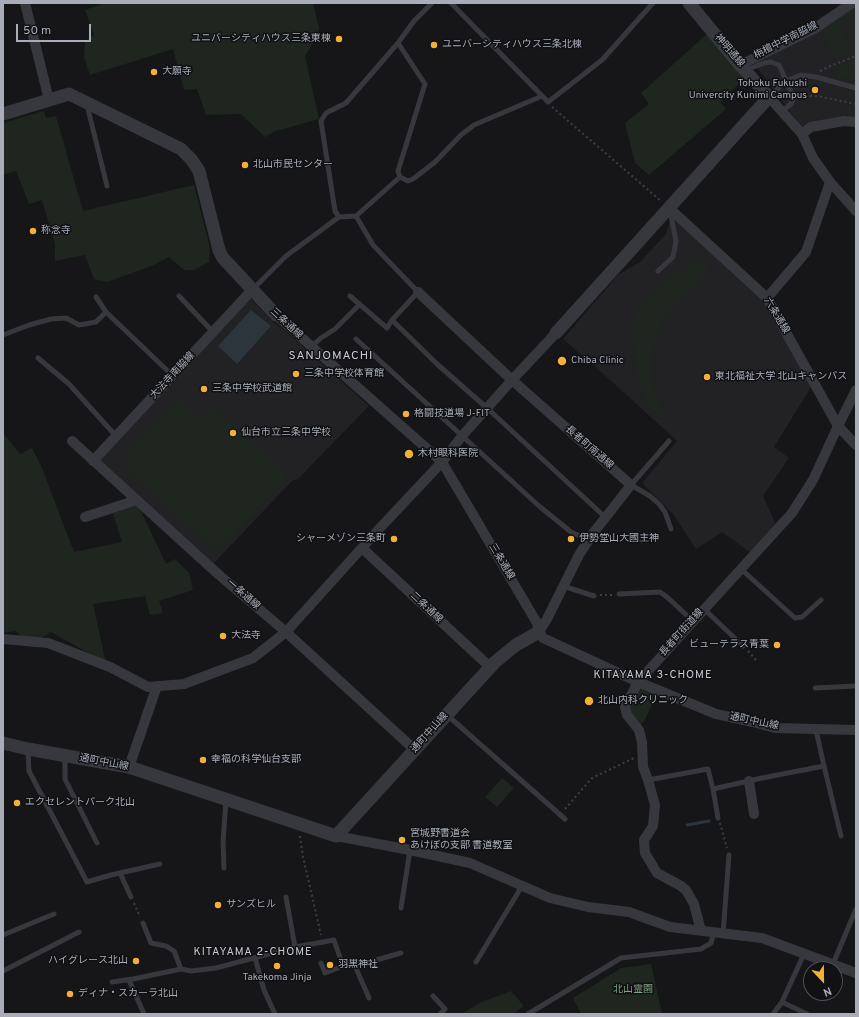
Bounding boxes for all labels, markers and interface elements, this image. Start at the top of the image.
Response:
scale bar [18,16,93,42]
street label: 栴檀中学南脇線 [752,20,820,62]
text: 50 m [23,23,51,39]
street label: 神明通線 [711,32,747,70]
place label: ユニバーシティハウス三条東棟 [191,33,331,45]
marker: ユニバーシティハウス三条東棟 [334,34,344,44]
place label: ユニバーシティハウス三条北棟 [442,39,582,51]
marker: ユニバーシティハウス三条北棟 [429,40,439,50]
place label: 大願寺 [162,66,192,78]
marker: 大願寺 [149,67,159,77]
place label: Tohoku Fukushi Univercity Kunimi Campus [689,78,807,102]
marker: Tohoku Fukushi Univercity Kunimi Campus [810,85,820,95]
place label: 北山市民センター [253,159,333,171]
marker: 北山市民センター [240,160,250,170]
place label: 称念寺 [41,225,71,237]
marker: 称念寺 [28,226,38,236]
street label: 六条通線 [761,296,791,336]
street label: 三条通線 [267,306,305,342]
street label: 大法寺南脇線 [148,350,198,402]
district label: SANJOMACHI [289,350,373,364]
marker: Chiba Clinic [556,355,568,367]
place label: Chiba Clinic [571,355,624,367]
place label: 三条中学校体育館 [304,368,384,380]
marker: 三条中学校体育館 [291,369,301,379]
place label: 東北福祉大学 北山キャンパス [715,371,847,383]
marker: 東北福祉大学 北山キャンパス [702,372,712,382]
place label: 三条中学校武道館 [212,383,292,395]
marker: 三条中学校武道館 [199,384,209,394]
place label: 格闘技道場 J-FIT [414,408,490,420]
marker: 格闘技道場 J-FIT [401,409,411,419]
street label: 長者町南通線 [562,424,616,472]
place label: 仙台市立三条中学校 [241,427,331,439]
marker: 仙台市立三条中学校 [228,428,238,438]
marker: 木村眼科医院 [403,448,415,460]
place label: 木村眼科医院 [418,448,478,460]
place label: シャーメゾン三条町 [296,533,386,545]
place label: 伊勢堂山大國主神 [579,533,659,545]
marker: シャーメゾン三条町 [389,534,399,544]
marker: 伊勢堂山大國主神 [566,534,576,544]
street label: 三条通線 [486,542,516,582]
street label: 一条通線 [224,577,262,613]
street label: 二条通線 [407,590,445,626]
street label: 長者町街道線 [657,607,707,659]
place label: 大法寺 [231,630,261,642]
marker: 大法寺 [218,631,228,641]
place label: ビューテラス青葉 [689,639,769,651]
marker: ビューテラス青葉 [772,640,782,650]
district label: KITAYAMA 3-CHOME [594,669,712,683]
marker: 北山内科クリニック [583,695,595,707]
place label: 北山内科クリニック [598,695,688,707]
street label: 通町中山線 [409,710,451,756]
street label: 通町中山線 [728,711,780,733]
street label: 通町中山線 [78,752,130,774]
place label: 幸福の科学仙台支部 [211,754,301,766]
marker: 幸福の科学仙台支部 [198,755,208,765]
place label: エクセレントパーク北山 [25,797,135,809]
marker: エクセレントパーク北山 [12,798,22,808]
place label: 宮城野書道会 あけぼの支部 書道教室 [410,828,512,852]
marker: 宮城野書道会 あけぼの支部 書道教室 [397,835,407,845]
place label: サンズヒル [226,899,276,911]
marker: サンズヒル [213,900,223,910]
district label: KITAYAMA 2-CHOME [193,946,313,960]
place label: ハイグレース北山 [48,955,128,967]
marker: ハイグレース北山 [131,956,141,966]
place label: 羽黒神社 [338,959,378,971]
marker: 羽黒神社 [325,960,335,970]
marker: Takekoma Jinja [272,961,282,971]
north arrow [803,961,843,1001]
place label: Takekoma Jinja [242,972,312,984]
text: N [821,983,833,999]
park label: 北山霊園 [613,984,653,996]
place label: ディナ・スカーラ北山 [78,988,178,1000]
marker: ディナ・スカーラ北山 [65,989,75,999]

